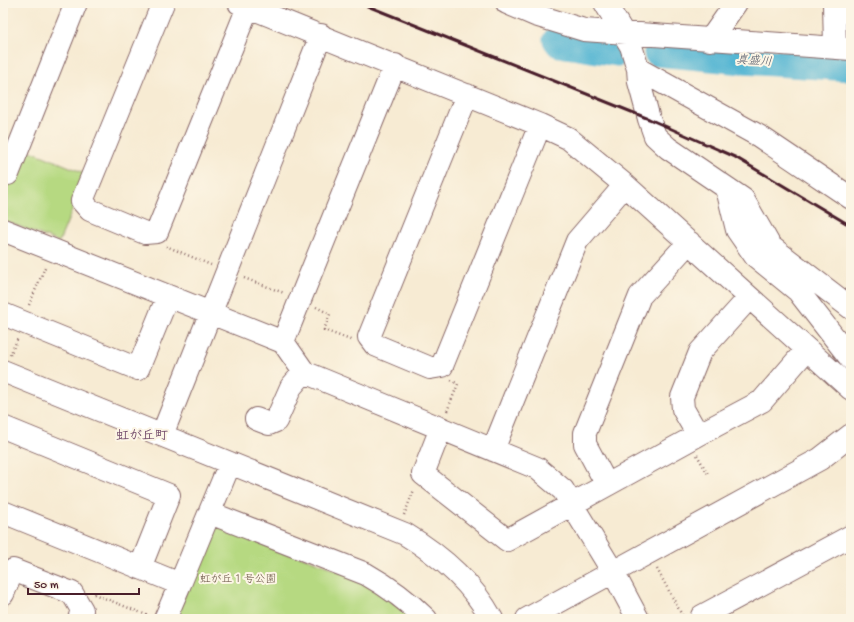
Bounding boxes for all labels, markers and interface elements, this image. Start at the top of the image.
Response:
water label: 真盛川 [735,53,772,70]
district label: 虹が丘町 [116,429,168,444]
scale bar [28,570,139,596]
park label: 虹が丘１号公園 [200,573,277,586]
text: 50 m [34,579,59,593]

